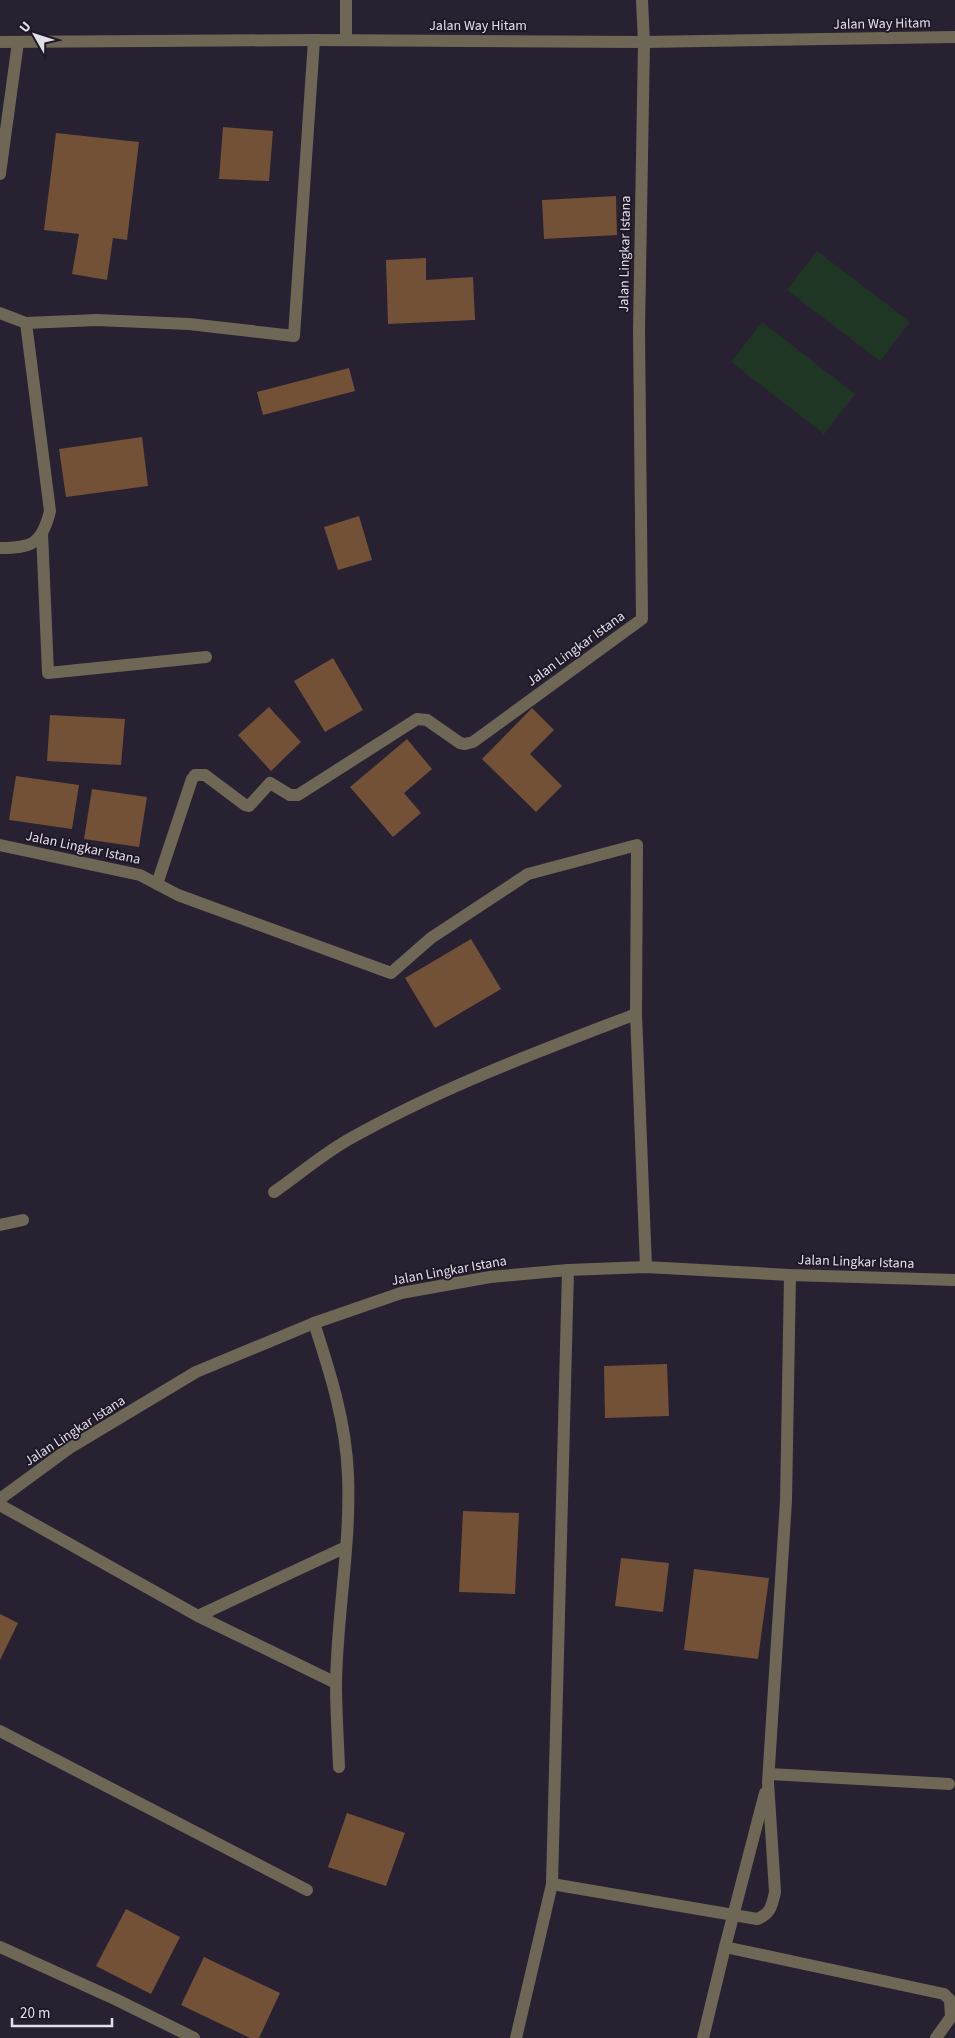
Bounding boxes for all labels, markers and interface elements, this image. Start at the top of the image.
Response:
north arrow [10,10,60,60]
street label: Jalan Way Hitam [833,13,931,35]
street label: Jalan Way Hitam [429,16,527,36]
text: U [15,18,36,37]
street label: Jalan Lingkar Istana [614,195,636,313]
street label: Jalan Lingkar Istana [523,607,629,691]
street label: Jalan Lingkar Istana [24,826,142,870]
street label: Jalan Lingkar Istana [797,1250,915,1274]
street label: Jalan Lingkar Istana [390,1251,508,1291]
street label: Jalan Lingkar Istana [21,1391,129,1471]
scale bar [12,1996,112,2028]
text: 20 m [20,2003,50,2024]

